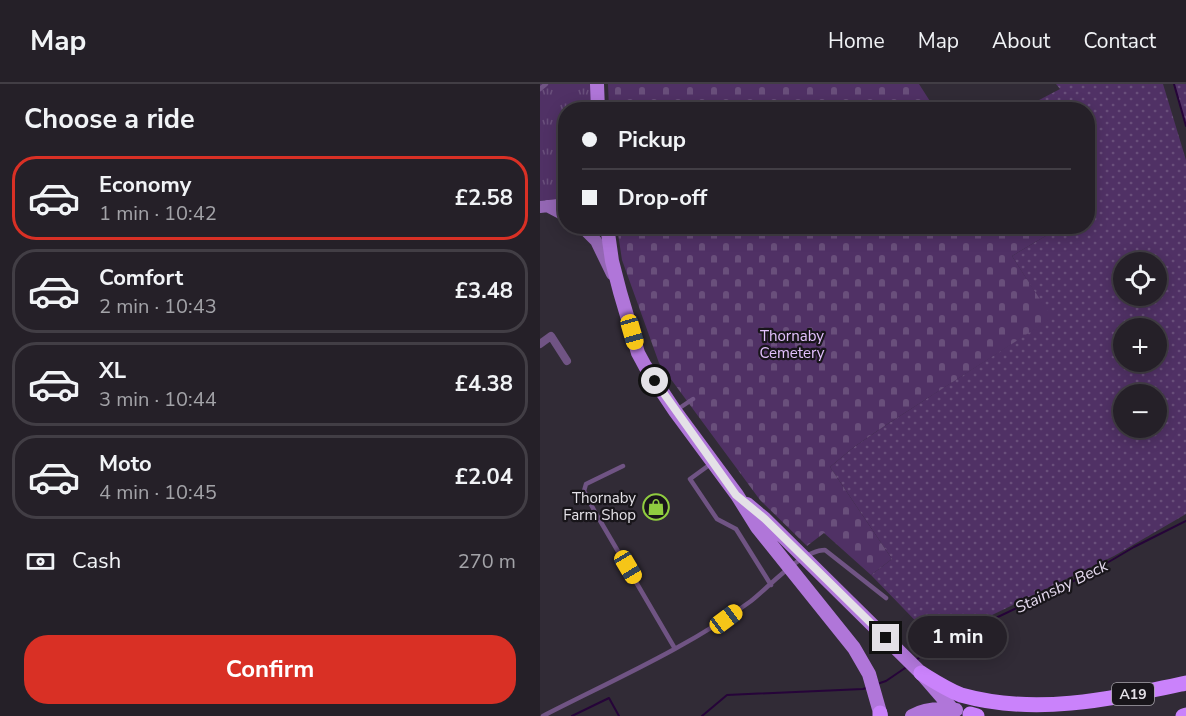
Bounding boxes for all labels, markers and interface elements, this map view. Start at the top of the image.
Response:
text: Map [30,22,86,60]
text: Home [828,27,885,55]
text: Map [918,27,959,55]
text: About [992,27,1050,55]
text: Contact [1083,27,1156,55]
text: Choose a ride [24,101,195,138]
text: Pickup [618,125,686,155]
text: Economy [99,170,191,200]
icon: car [27,171,81,225]
text: £2.58 [455,183,513,213]
text: Drop-off [618,183,707,213]
text: 1 min · 10:42 [99,200,217,227]
map controls [1113,252,1167,438]
button: locate [1113,252,1167,306]
text: Comfort [99,263,183,293]
icon: car [27,264,81,318]
text: £3.48 [455,276,513,306]
text: 2 min · 10:43 [99,293,217,320]
car [618,312,646,352]
button: + [1113,318,1167,372]
park label: Thornaby Cemetery [759,326,825,363]
text: XL [99,356,126,386]
icon: car [27,357,81,411]
route start [641,367,668,394]
text: £4.38 [455,369,513,399]
button: − [1113,384,1167,438]
text: 3 min · 10:44 [99,386,217,413]
text: Moto [99,449,152,479]
icon: car [27,450,81,504]
text: £2.04 [455,462,513,492]
text: 4 min · 10:45 [99,479,217,506]
place label: Thornaby Farm Shop [563,488,636,525]
shop icon: Thornaby Farm Shop [641,492,671,522]
icon: cash [24,545,57,578]
text: Cash [72,546,121,576]
car [611,547,645,587]
text: 270 m [458,548,516,575]
water label: Stainsby Beck [1011,555,1112,619]
car [706,601,746,637]
callout: 1 min [907,617,1006,659]
text: 1 min [932,623,983,650]
route end [872,624,899,651]
button: Confirm [24,635,516,704]
road number: A19 [1112,683,1154,705]

